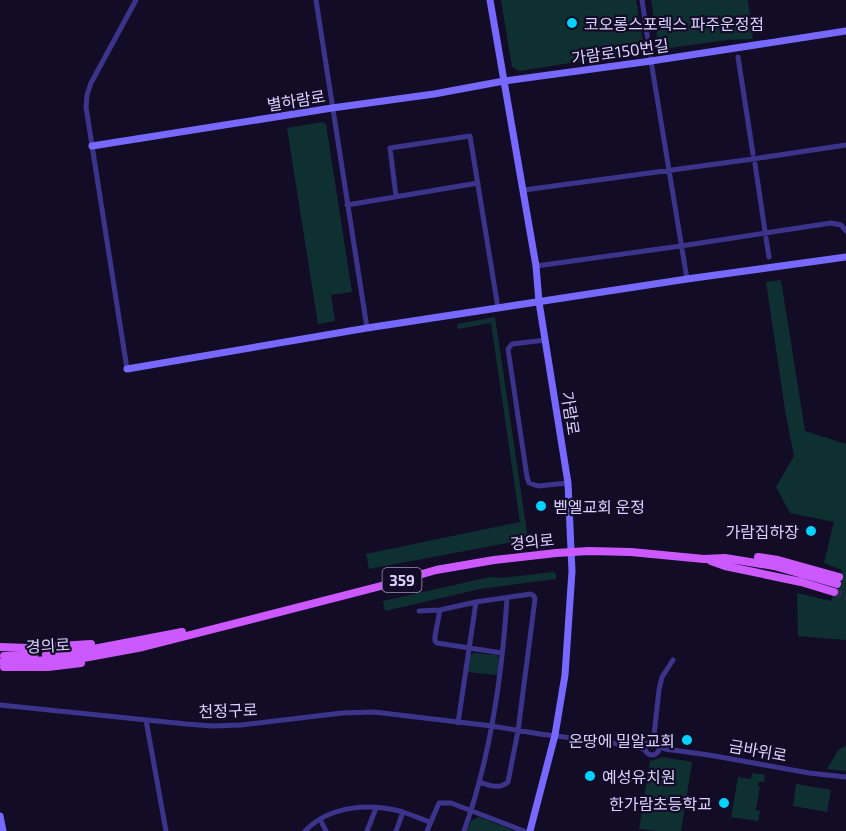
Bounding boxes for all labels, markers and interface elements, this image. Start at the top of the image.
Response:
place label: 코오롱스포렉스 파주운정점 [584,14,764,33]
marker: 코오롱스포렉스 파주운정점 [565,16,579,30]
street label: 가람로150번길 [570,35,670,67]
street label: 별하람로 [265,86,327,114]
street label: 가람로 [558,390,584,437]
place label: 벧엘교회 운정 [553,497,645,516]
marker: 벧엘교회 운정 [534,499,548,513]
place label: 가람집하장 [725,522,799,541]
marker: 가람집하장 [804,524,818,538]
street label: 경의로 [509,529,555,553]
road number: 359 [382,568,422,592]
street label: 경의로 [25,634,71,656]
street label: 천정구로 [198,699,258,721]
place label: 온땅에 밀알교회 [568,731,675,750]
marker: 온땅에 밀알교회 [680,733,694,747]
street label: 금바위로 [727,736,789,765]
place label: 예성유치원 [602,767,676,786]
marker: 예성유치원 [583,769,597,783]
place label: 한가람초등학교 [609,794,712,813]
marker: 한가람초등학교 [717,796,731,810]

